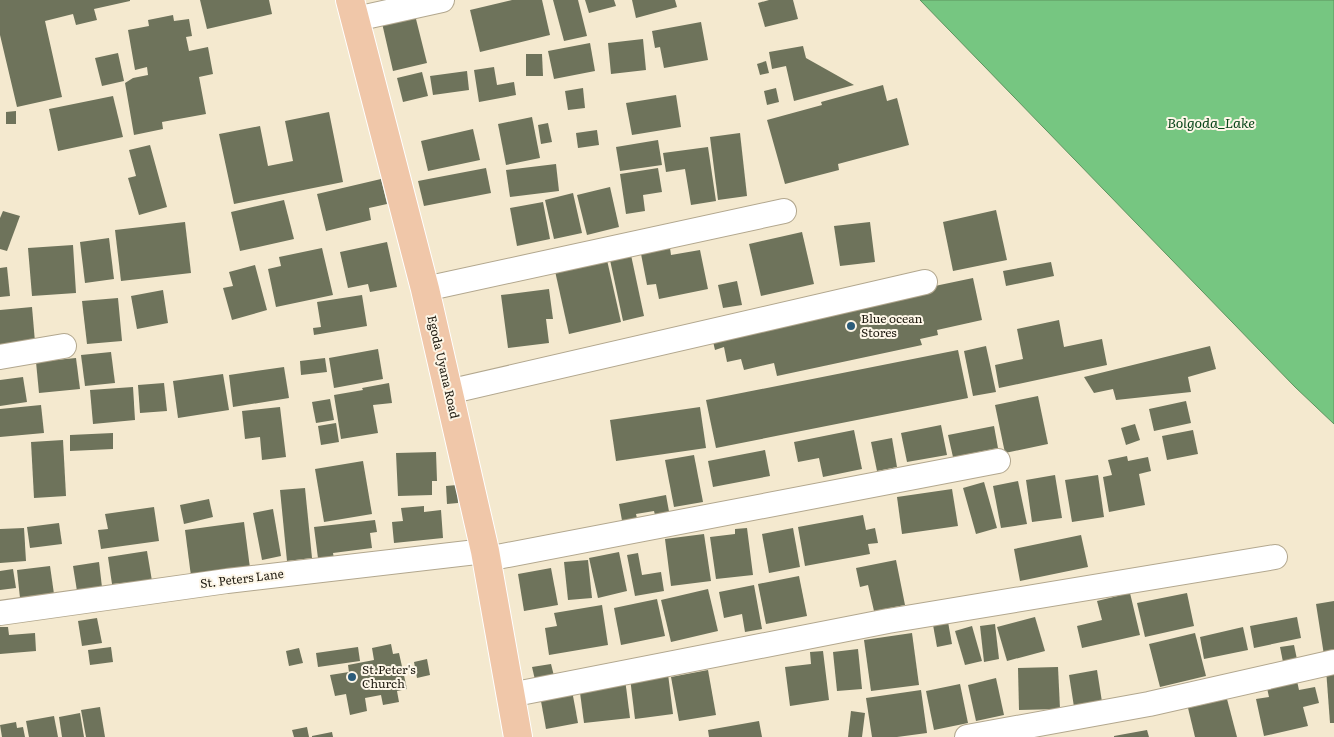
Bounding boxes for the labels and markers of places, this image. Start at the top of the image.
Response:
place label: Blue ocean Stores [861,309,923,341]
marker: Blue ocean Stores [845,320,857,332]
place label: St.Peter's Church [362,660,416,692]
marker: St.Peter's Church [346,671,358,683]

